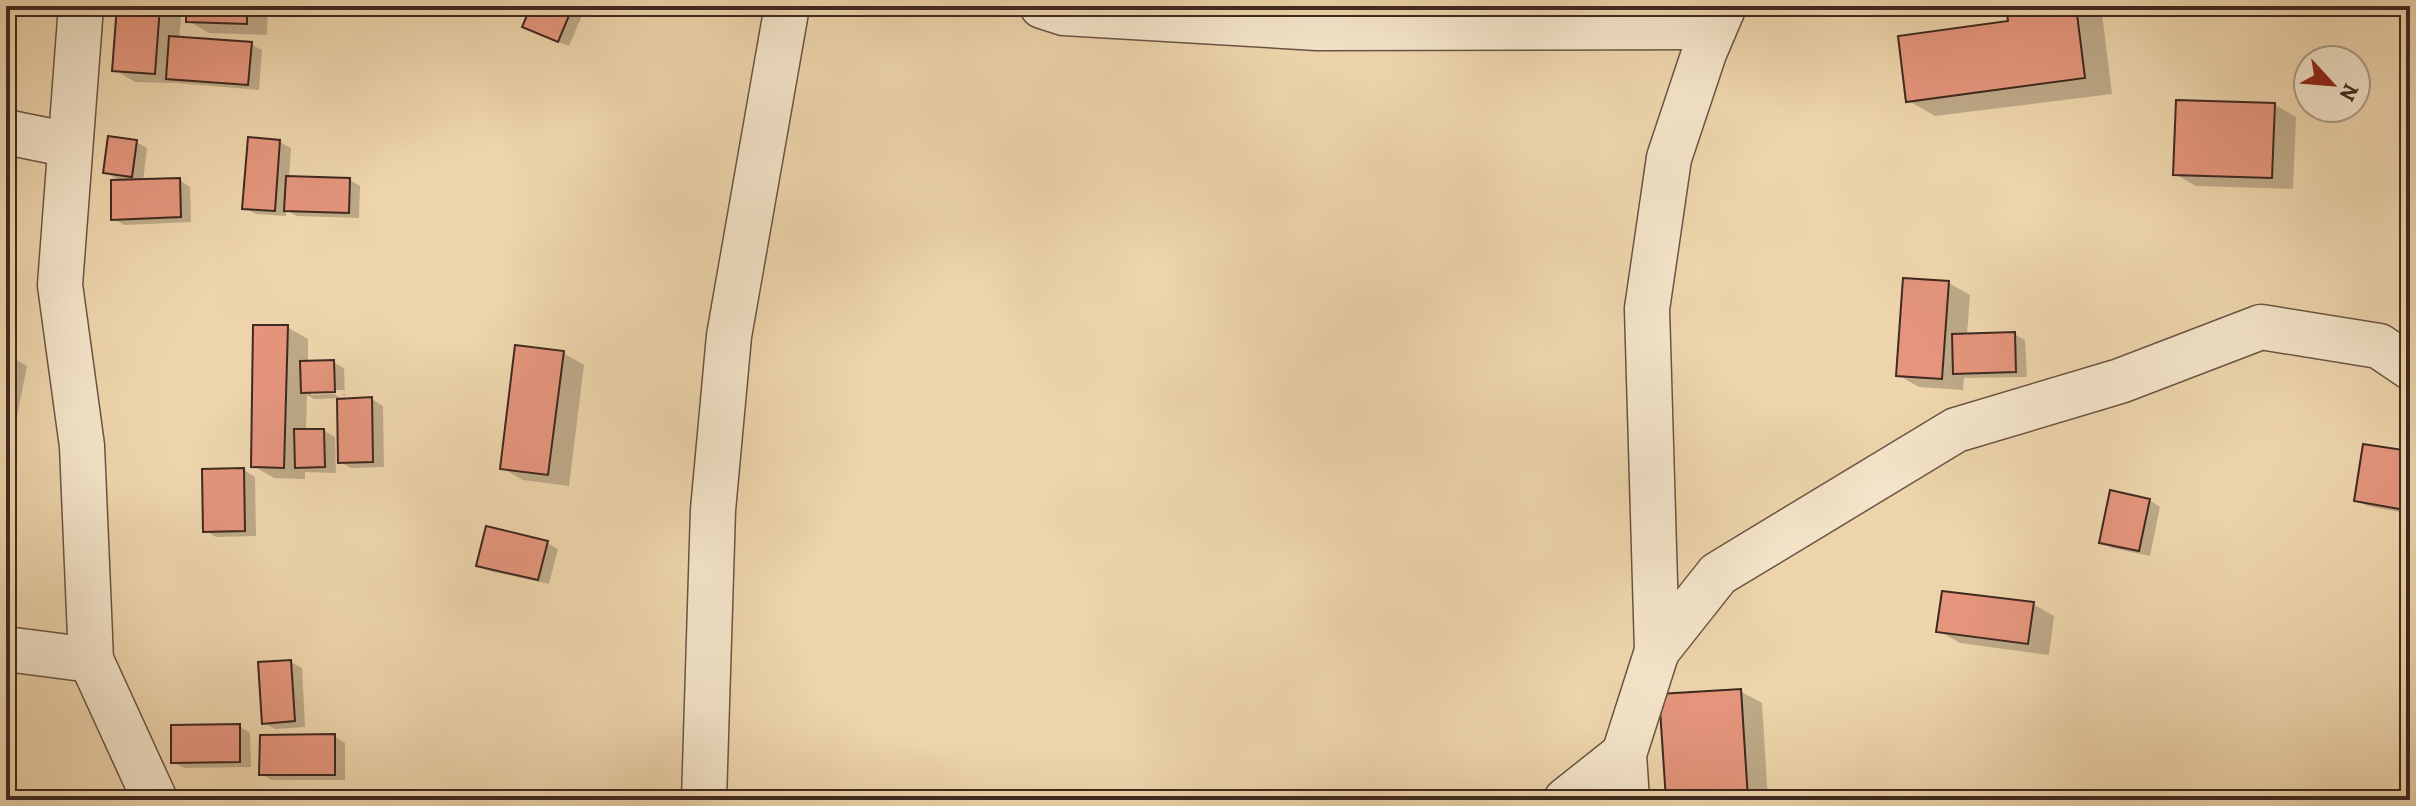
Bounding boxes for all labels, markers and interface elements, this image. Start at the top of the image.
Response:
north arrow [2292,44,2372,124]
text: N [2332,79,2366,106]

